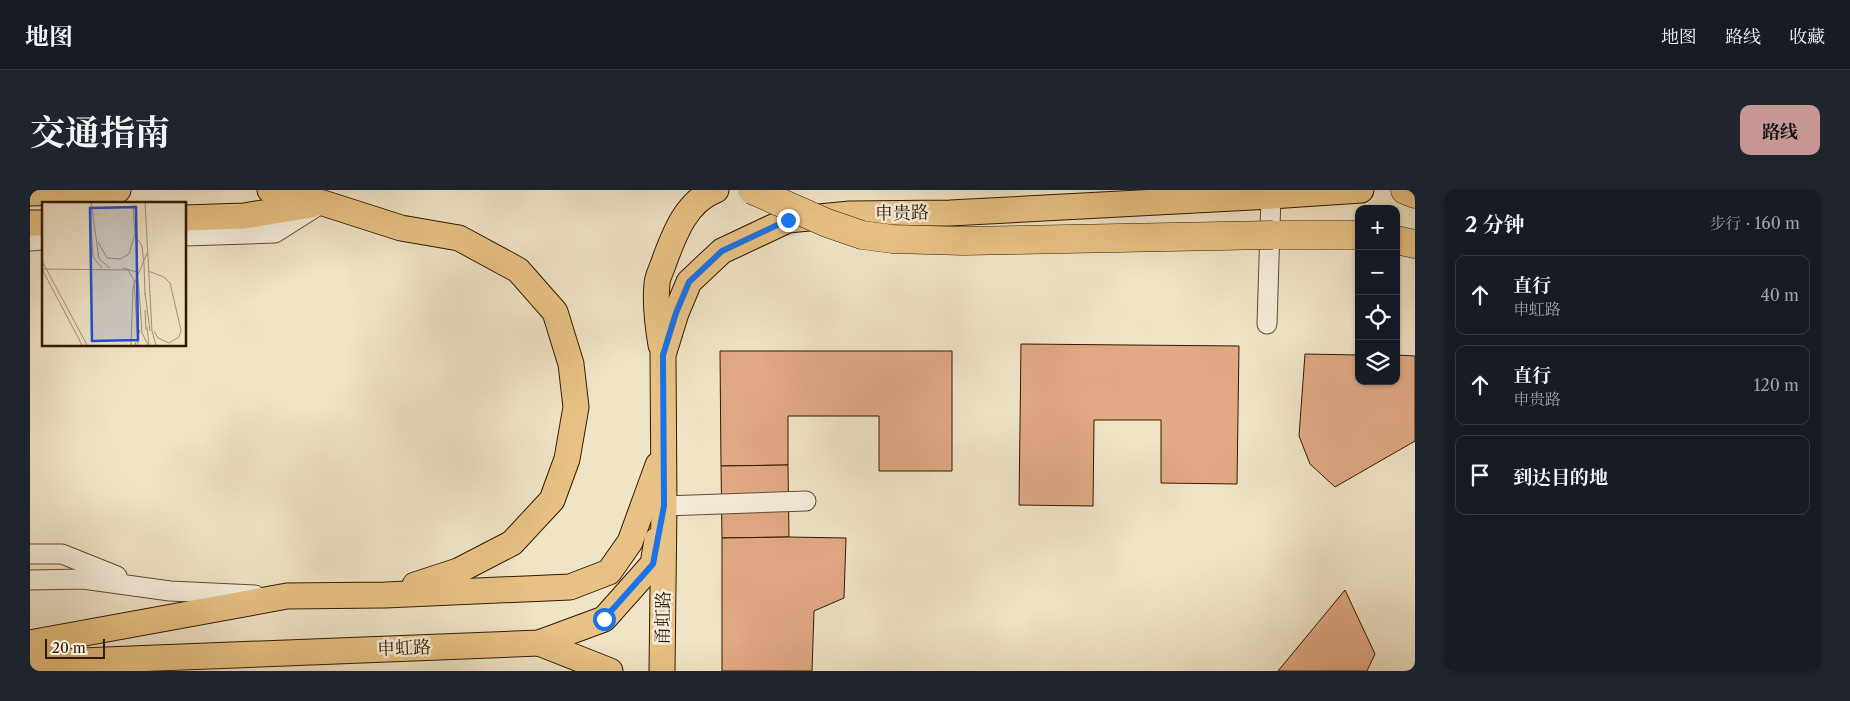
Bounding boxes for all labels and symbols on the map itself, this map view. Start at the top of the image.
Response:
inset map [42,202,186,346]
street label: 申贵路 [875,202,929,224]
route end [777,209,800,232]
street label: 甬虹路 [652,591,674,645]
route start [593,608,616,631]
scale bar [45,636,105,659]
street label: 申虹路 [377,636,431,660]

